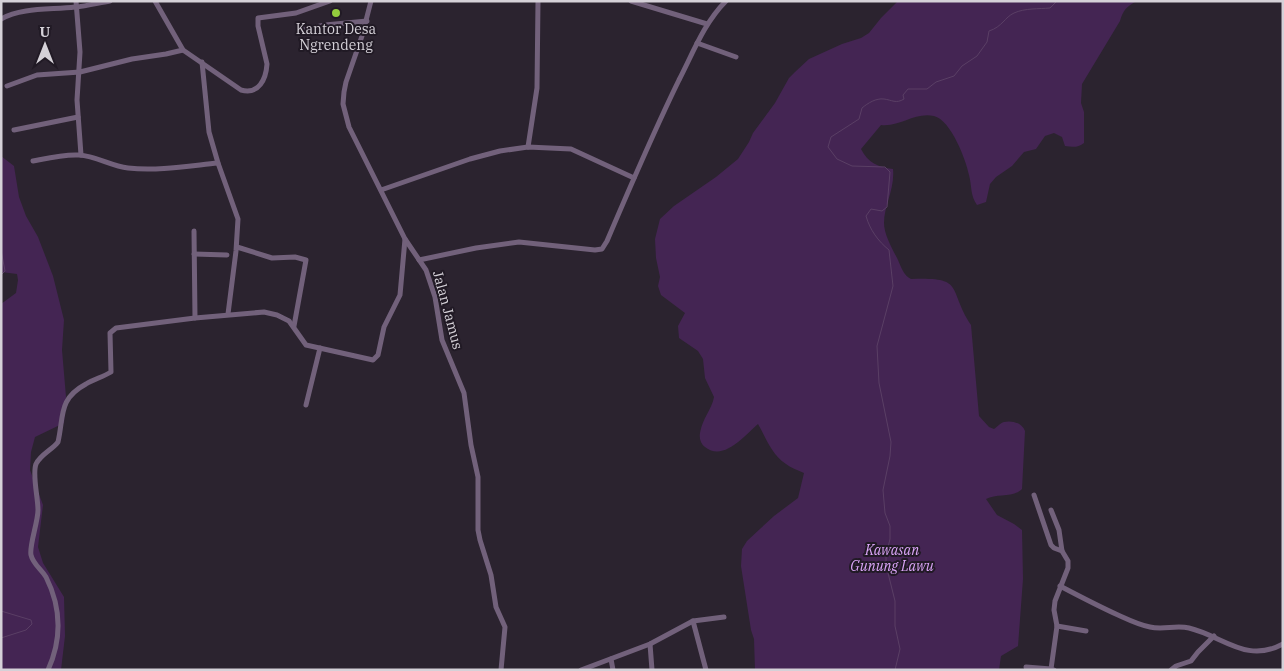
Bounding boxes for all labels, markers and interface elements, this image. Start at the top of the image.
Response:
marker: Kantor Desa Ngrendeng [330,7,342,19]
north arrow [20,20,70,70]
place label: Kantor Desa Ngrendeng [296,20,377,54]
text: U [40,23,51,41]
street label: Jalan Jamus [429,269,467,352]
park label: Kawasan Gunung Lawu [850,541,934,575]

